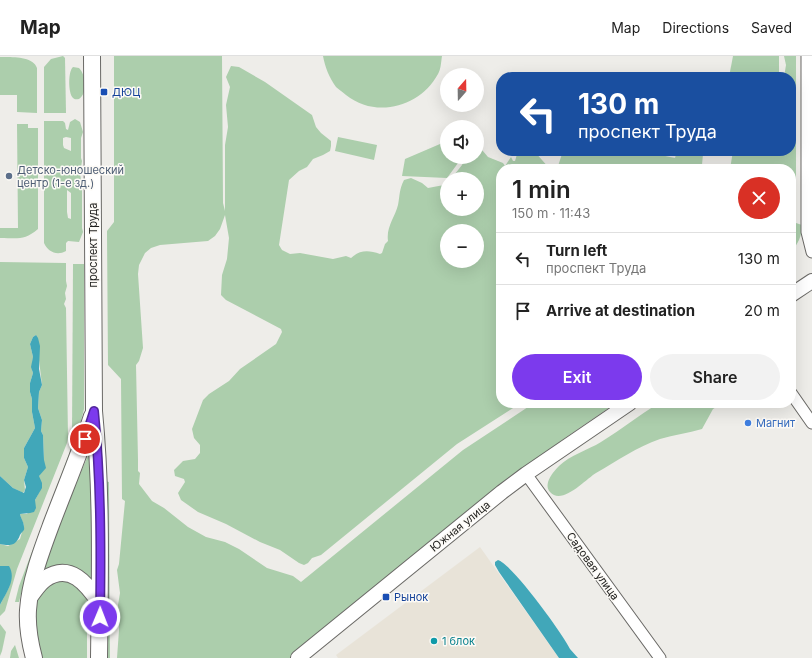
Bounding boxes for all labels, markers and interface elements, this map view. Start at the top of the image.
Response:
text: Map [20,16,61,39]
text: Map [611,19,640,36]
text: Directions [662,19,729,36]
text: Saved [751,19,792,36]
north arrow [440,68,484,112]
map controls [440,68,484,268]
place label: ДЮЦ [112,85,140,99]
marker: ДЮЦ [99,87,109,97]
text: 130 m [578,87,659,121]
icon: left [512,88,564,140]
button: sound [440,120,484,164]
text: проспект Труда [578,121,717,142]
place label: Детско-юношеский центр (1-е зд.) [17,163,124,190]
marker: Детско-юношеский центр (1-е зд.) [4,171,14,181]
button: + [440,172,484,216]
text: 1 min [512,175,571,204]
button: close [738,177,780,219]
street label: проспект Труда [86,203,100,287]
text: 150 m · 11:43 [512,205,590,221]
button: − [440,224,484,268]
text: Turn left [546,241,607,260]
icon: left [512,248,534,270]
text: 130 m [738,249,780,268]
text: проспект Труда [546,260,646,276]
icon: arrive [512,300,534,322]
text: Arrive at destination [546,301,695,320]
text: 20 m [744,301,780,320]
button: Exit [512,354,642,400]
button: Share [650,354,780,400]
place label: Магнит [756,416,796,430]
marker: Магнит [743,418,753,428]
pin [68,422,102,456]
icon: arrive [74,428,96,450]
street label: Южная улица [427,498,493,554]
street label: Садовая улица [564,529,622,603]
place label: Рынок [394,590,428,604]
marker: Рынок [381,592,391,602]
position arrow [79,596,121,638]
place label: 1 блок [442,634,475,648]
marker: 1 блок [429,636,439,646]

